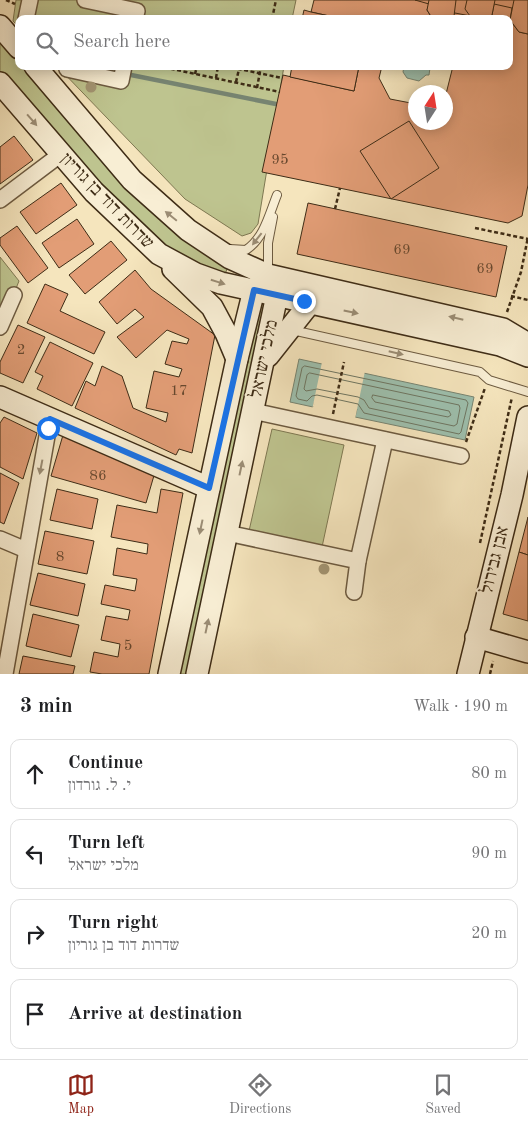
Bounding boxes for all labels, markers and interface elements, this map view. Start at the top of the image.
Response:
search box [15,15,513,70]
icon: search [33,29,61,57]
text: Search here [73,33,170,52]
north arrow [408,85,453,130]
one-way arrow [26,114,37,126]
street label: שדרות דוד בן גוריון [57,150,157,252]
house number: 95 [271,153,289,168]
one-way arrow [165,210,178,221]
one-way arrow [251,233,262,246]
house number: 69 [393,243,411,258]
house number: 69 [476,262,494,277]
one-way arrow [210,278,225,286]
route end [293,290,316,313]
one-way arrow [344,308,359,316]
one-way arrow [448,314,463,322]
street label: מלכי ישראל [246,318,281,400]
house number: 2 [17,343,25,358]
one-way arrow [389,349,404,357]
house number: 17 [170,384,188,399]
route start [37,417,60,440]
one-way arrow [37,459,45,475]
one-way arrow [237,460,245,475]
house number: 86 [89,469,107,484]
one-way arrow [197,519,205,534]
street label: אבן גבירול [477,524,512,596]
house number: 8 [56,550,64,565]
one-way arrow [203,619,211,634]
house number: 5 [124,639,132,654]
text: 3 min [20,696,73,717]
text: Walk · 190 m [413,699,508,715]
text: Continue [68,754,143,773]
icon: ahead [21,760,49,788]
text: 80 m [471,766,507,782]
text: י. ל. גורדון [68,778,131,794]
text: Turn left [68,834,145,853]
icon: left [21,840,49,868]
text: 90 m [471,846,507,862]
text: מלכי ישראל [68,858,139,874]
text: Turn right [68,914,158,933]
icon: right [21,920,49,948]
text: 20 m [471,926,507,942]
text: שדרות דוד בן גוריון [68,938,179,954]
icon: arrive [21,1000,49,1028]
text: Arrive at destination [68,1005,242,1024]
tab: Map [67,1071,95,1118]
tab: Directions [229,1071,291,1118]
tab: Saved [425,1071,461,1118]

